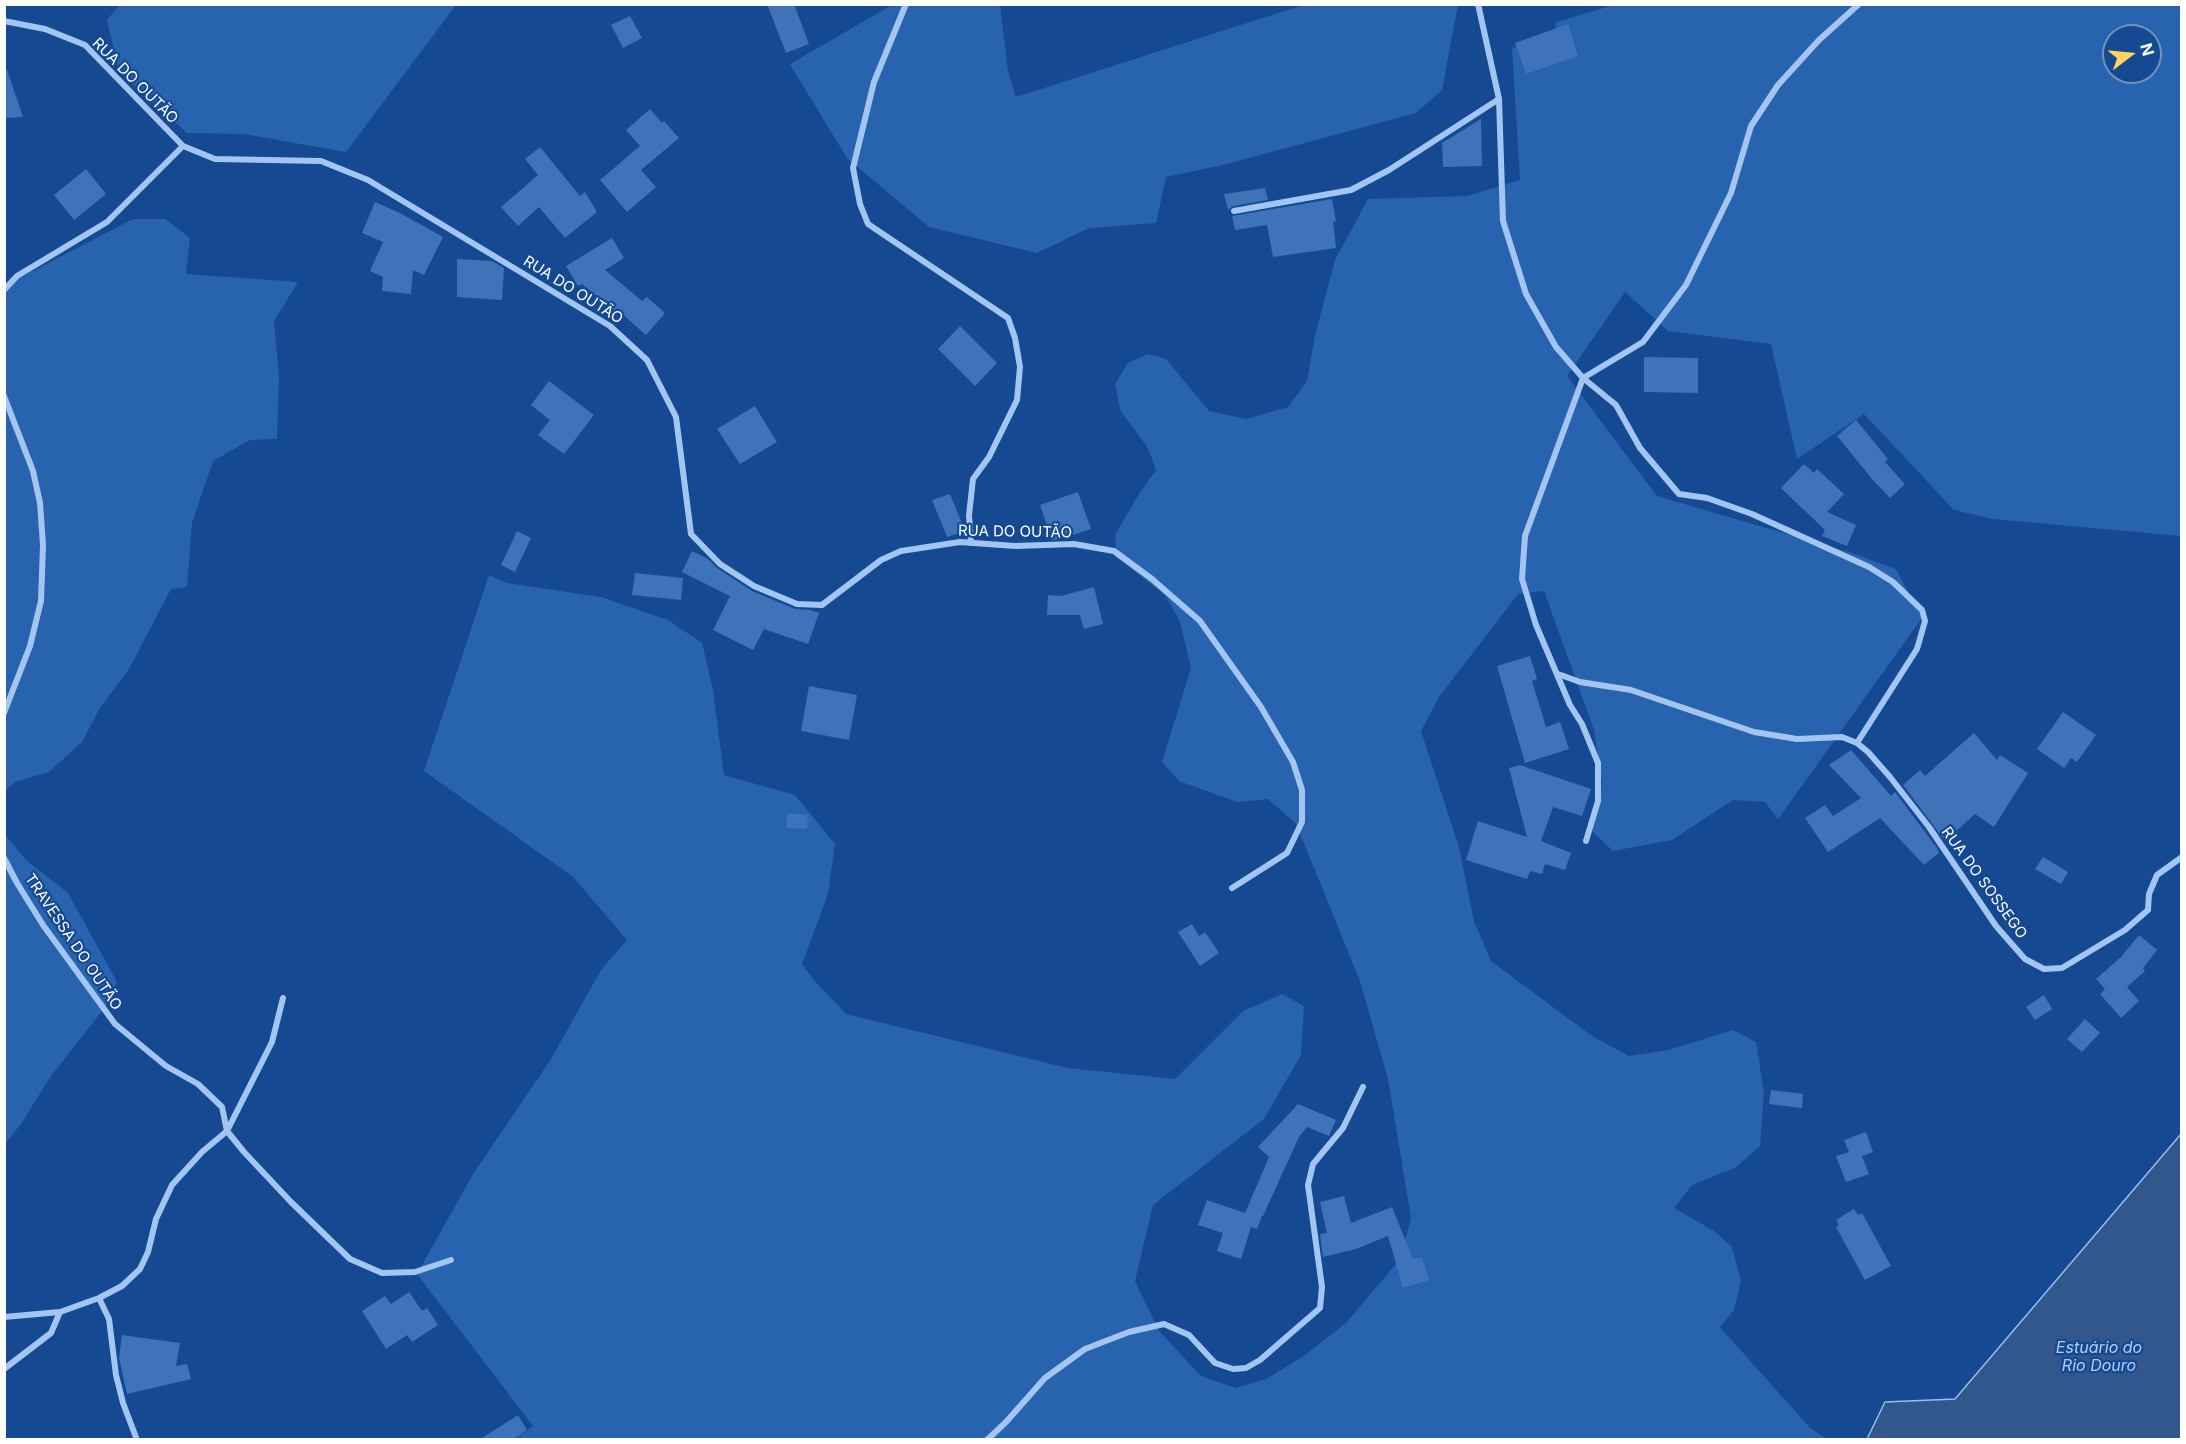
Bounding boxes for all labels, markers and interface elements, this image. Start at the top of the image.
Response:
north arrow [2102,24,2162,84]
street label: RUA DO OUTÃO [88,34,182,128]
text: N [2136,41,2159,58]
street label: RUA DO OUTÃO [520,252,626,328]
street label: RUA DO OUTÃO [958,522,1072,542]
street label: RUA DO SOSSEGO [1937,824,2031,942]
street label: TRAVESSA DO OUTÃO [21,870,125,1014]
water label: Estuário do Rio Douro [2056,1338,2142,1376]

